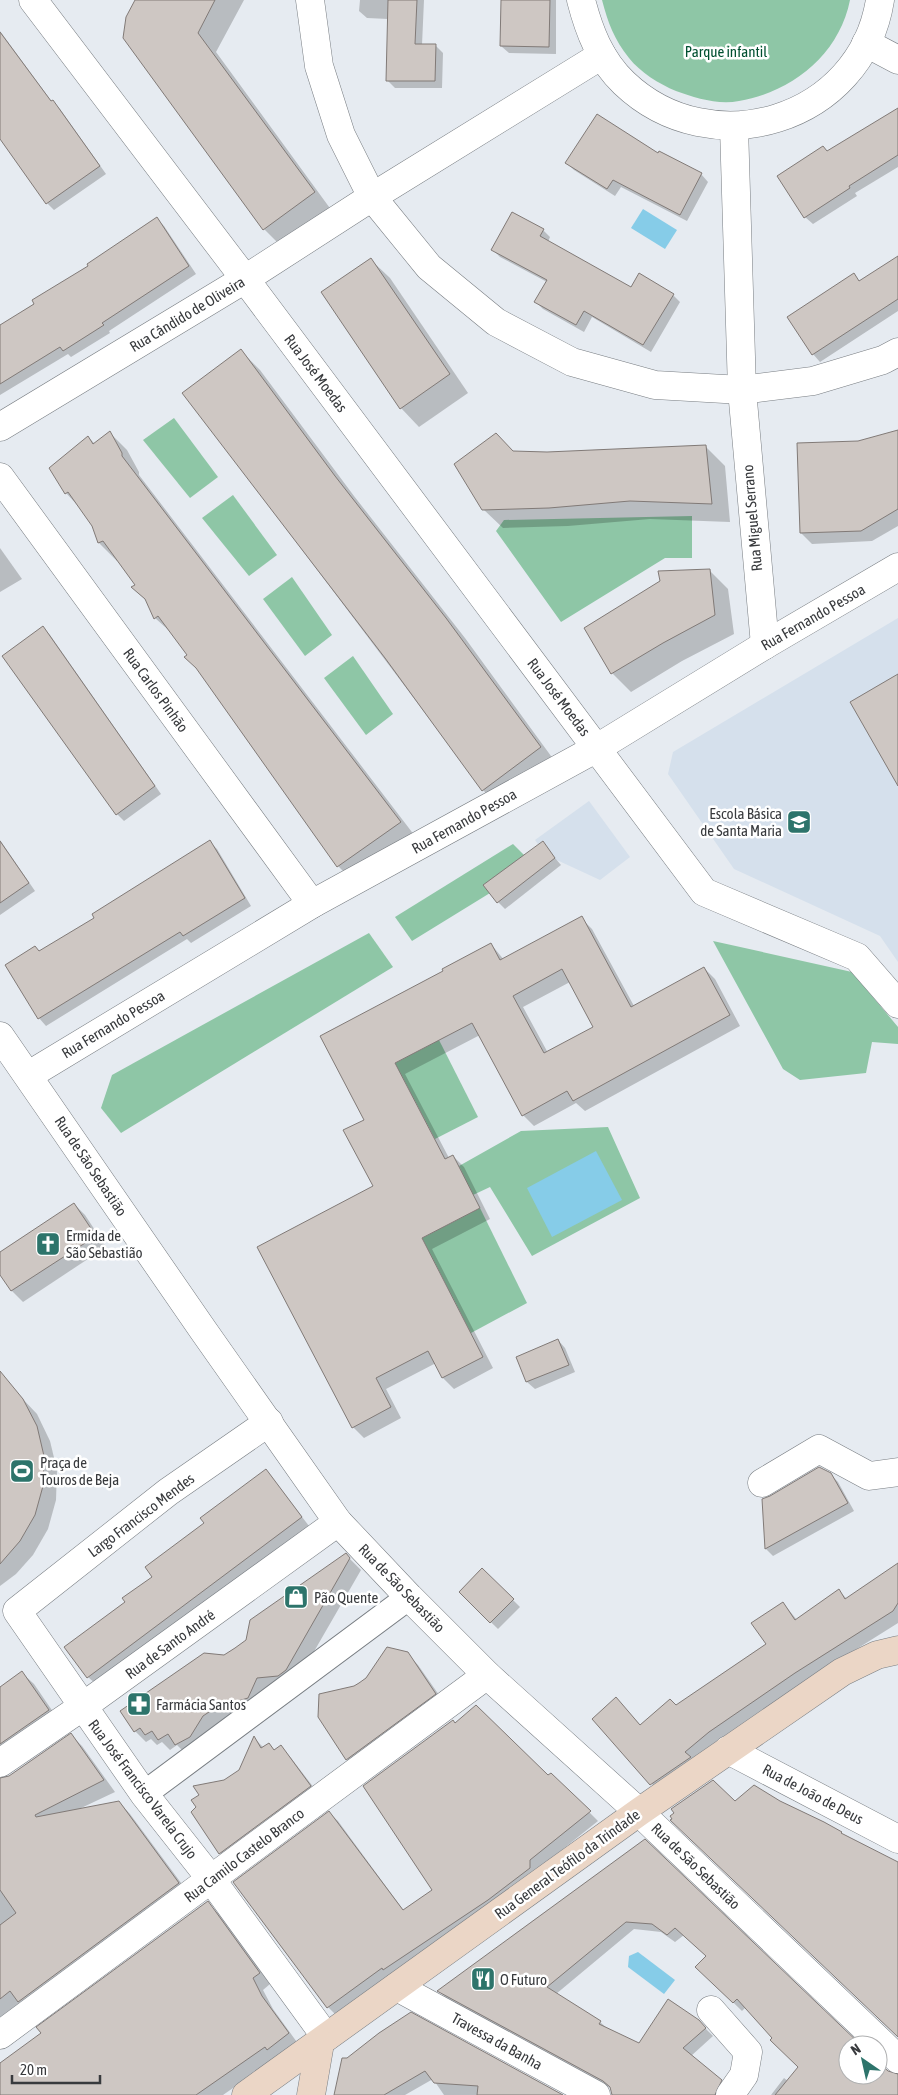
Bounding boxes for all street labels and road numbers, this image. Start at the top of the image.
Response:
street label: Rua Cândido de Oliveira [126,273,248,355]
street label: Rua José Moedas [281,331,351,415]
street label: Rua Miguel Serrano [739,464,765,572]
street label: Rua Fernando Pessoa [758,580,868,654]
street label: Rua Carlos Pinhão [120,645,192,735]
street label: Rua José Moedas [524,655,594,739]
street label: Rua Fernando Pessoa [409,785,519,857]
street label: Rua Fernando Pessoa [58,987,168,1061]
street label: Rua de São Sebastião [51,1113,131,1219]
street label: Largo Francisco Mendes [85,1470,197,1560]
street label: Rua de São Sebastião [355,1540,449,1636]
street label: Rua de Santo André [122,1606,218,1682]
street label: Rua José Francisco Varela Crujo [85,1716,201,1862]
street label: Rua de João de Deus [760,1760,866,1828]
street label: Rua Camilo Castelo Branco [181,1804,307,1906]
street label: Rua General Teófilo da Trindade [491,1806,643,1922]
street label: Rua de São Sebastião [648,1819,744,1913]
street label: Travessa da Banha [449,2009,545,2073]

